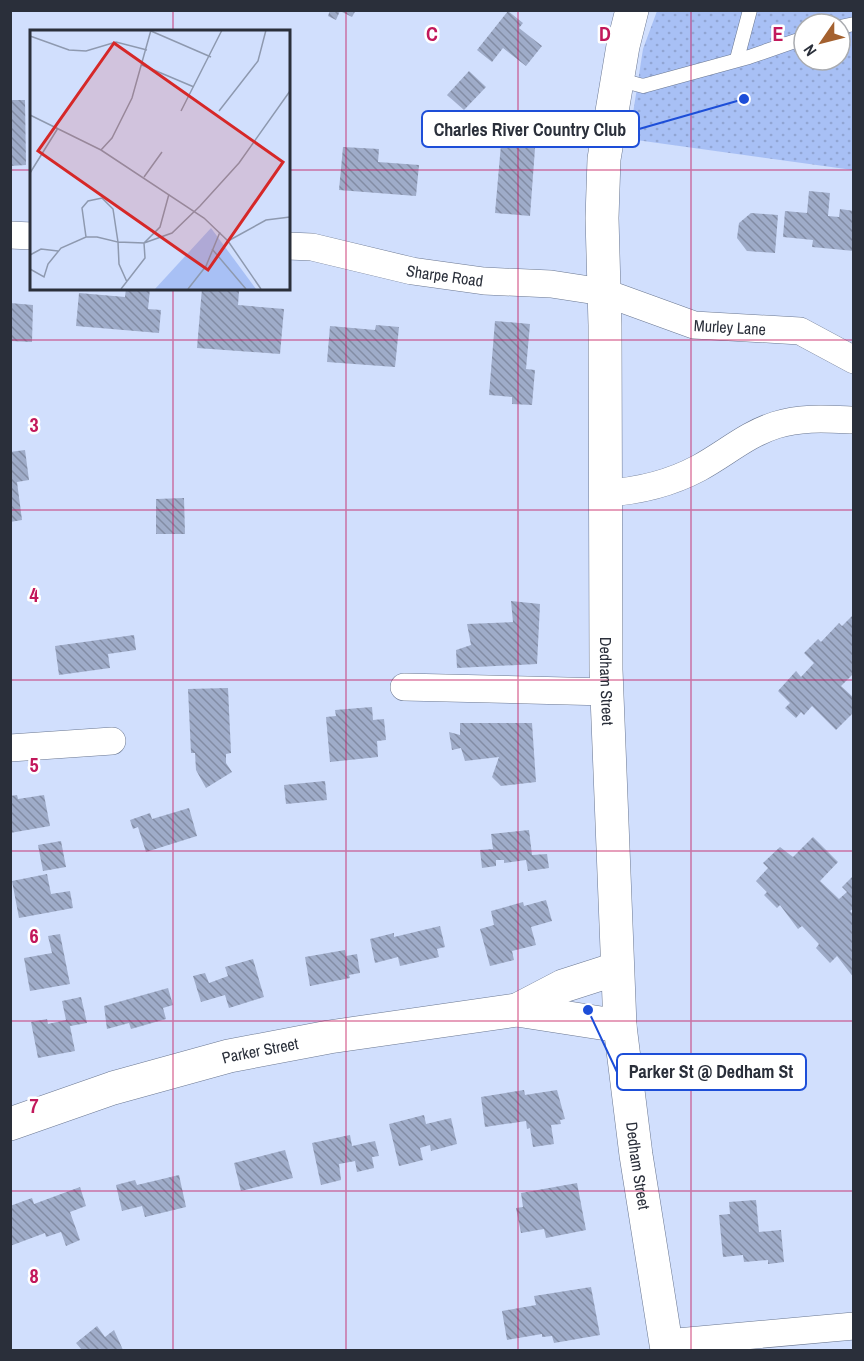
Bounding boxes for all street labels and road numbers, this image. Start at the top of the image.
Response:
street label: Sharpe Road [404,259,485,292]
street label: Murley Lane [693,314,767,340]
street label: Dedham Street [595,637,619,726]
street label: Parker Street [219,1032,300,1069]
street label: Dedham Street [621,1121,656,1212]

